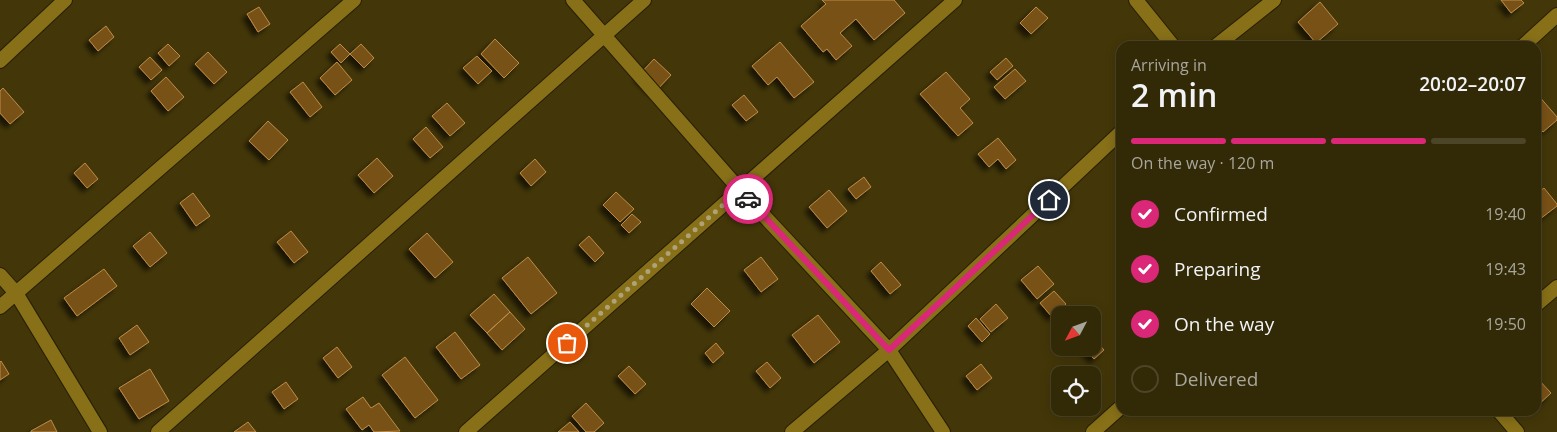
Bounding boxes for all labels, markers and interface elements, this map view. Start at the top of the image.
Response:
text: Arriving in [1131,54,1207,76]
text: 20:02–20:07 [1419,71,1526,97]
text: 2 min [1131,73,1217,116]
text: On the way · 120 m [1131,152,1274,174]
courier [723,174,773,224]
pin [1028,179,1070,221]
icon: car [734,185,762,213]
icon: home [1035,186,1063,214]
icon: check [1131,200,1159,228]
text: Confirmed [1174,201,1268,227]
text: 19:40 [1485,203,1526,225]
icon: check [1131,255,1159,283]
text: Preparing [1174,256,1261,282]
text: 19:43 [1485,258,1526,280]
north arrow [1051,306,1101,356]
map controls [1051,306,1101,416]
icon: check [1131,310,1159,338]
text: On the way [1174,311,1274,337]
text: 19:50 [1485,313,1526,335]
pin [546,322,588,364]
icon: bag [553,329,581,357]
button: locate [1051,366,1101,416]
text: Delivered [1174,366,1258,392]

